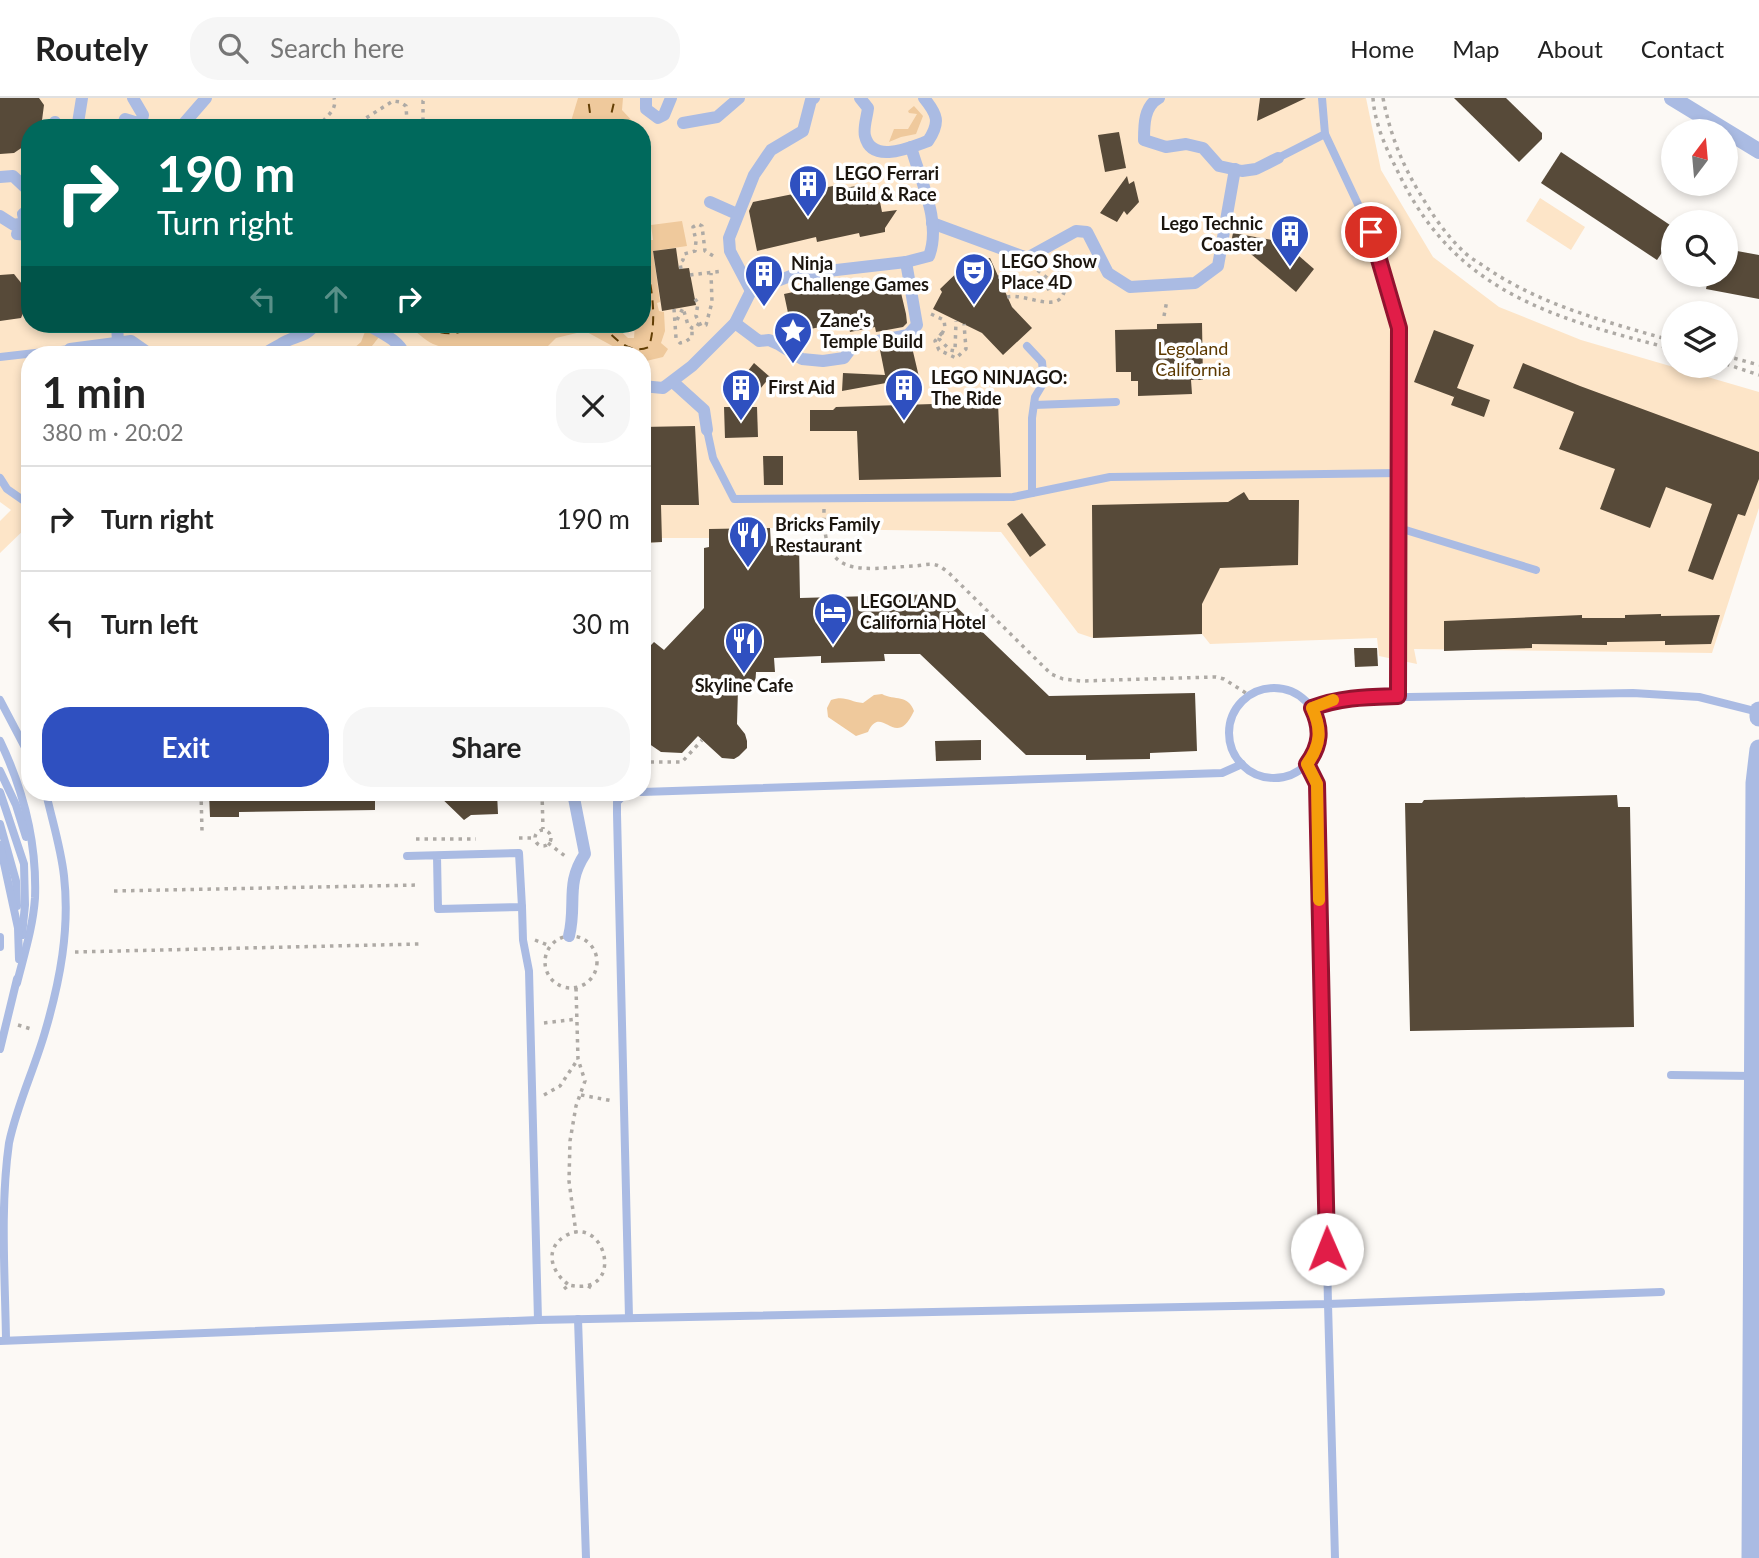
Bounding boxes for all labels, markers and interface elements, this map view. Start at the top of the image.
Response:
search box [190,17,680,80]
text: Routely [35,28,148,68]
icon: search [214,29,252,67]
text: Search here [270,32,404,64]
text: Home [1350,34,1414,63]
text: Map [1452,34,1500,63]
text: About [1538,34,1603,63]
text: Contact [1641,34,1724,63]
north arrow [1661,119,1738,196]
map controls [1661,119,1738,378]
text: 190 m [157,144,295,202]
icon: right [42,147,133,238]
place label: LEGO Ferrari Build & Race [835,162,939,205]
building icon: LEGO Ferrari Build & Race [787,163,829,218]
pin [1341,202,1401,262]
text: Turn right [157,203,293,242]
button: search [1661,210,1738,287]
place label: Lego Technic Coaster [1161,212,1263,255]
building icon: Lego Technic Coaster [1269,213,1311,268]
icon: arrive [1352,213,1390,251]
place label: LEGO Show Place 4D [1001,250,1097,293]
theatre icon: LEGO Show Place 4D [953,251,995,306]
place label: Ninja Challenge Games [791,252,929,295]
building icon: Ninja Challenge Games [743,253,785,308]
icon: left [244,280,282,318]
icon: ahead [317,280,355,318]
icon: right [390,280,428,318]
button: layers [1661,301,1738,378]
place label: Zane's Temple Build [820,309,923,352]
place icon: Zane's Temple Build [772,310,814,365]
park label: Legoland California [1155,337,1231,380]
place label: LEGO NINJAGO: The Ride [931,366,1067,409]
text: 1 min [42,367,146,417]
building icon: First Aid [720,367,762,422]
building icon: LEGO NINJAGO: The Ride [883,367,925,422]
button: close [556,369,630,443]
place label: First Aid [768,376,835,398]
text: 380 m · 20:02 [42,418,184,446]
icon: right [42,500,80,538]
text: Turn right [101,503,214,535]
text: 190 m [557,503,630,535]
place label: Bricks Family Restaurant [775,513,881,556]
restaurant icon: Bricks Family Restaurant [727,514,769,569]
place label: LEGOLAND California Hotel [860,590,986,633]
hotel icon: LEGOLAND California Hotel [812,591,854,646]
icon: left [42,605,80,643]
text: Turn left [101,608,198,640]
text: 30 m [572,608,630,640]
restaurant icon: Skyline Cafe [723,620,765,675]
place label: Skyline Cafe [695,674,794,696]
button: Exit [42,707,329,787]
button: Share [343,707,630,787]
position arrow [1290,1212,1364,1286]

